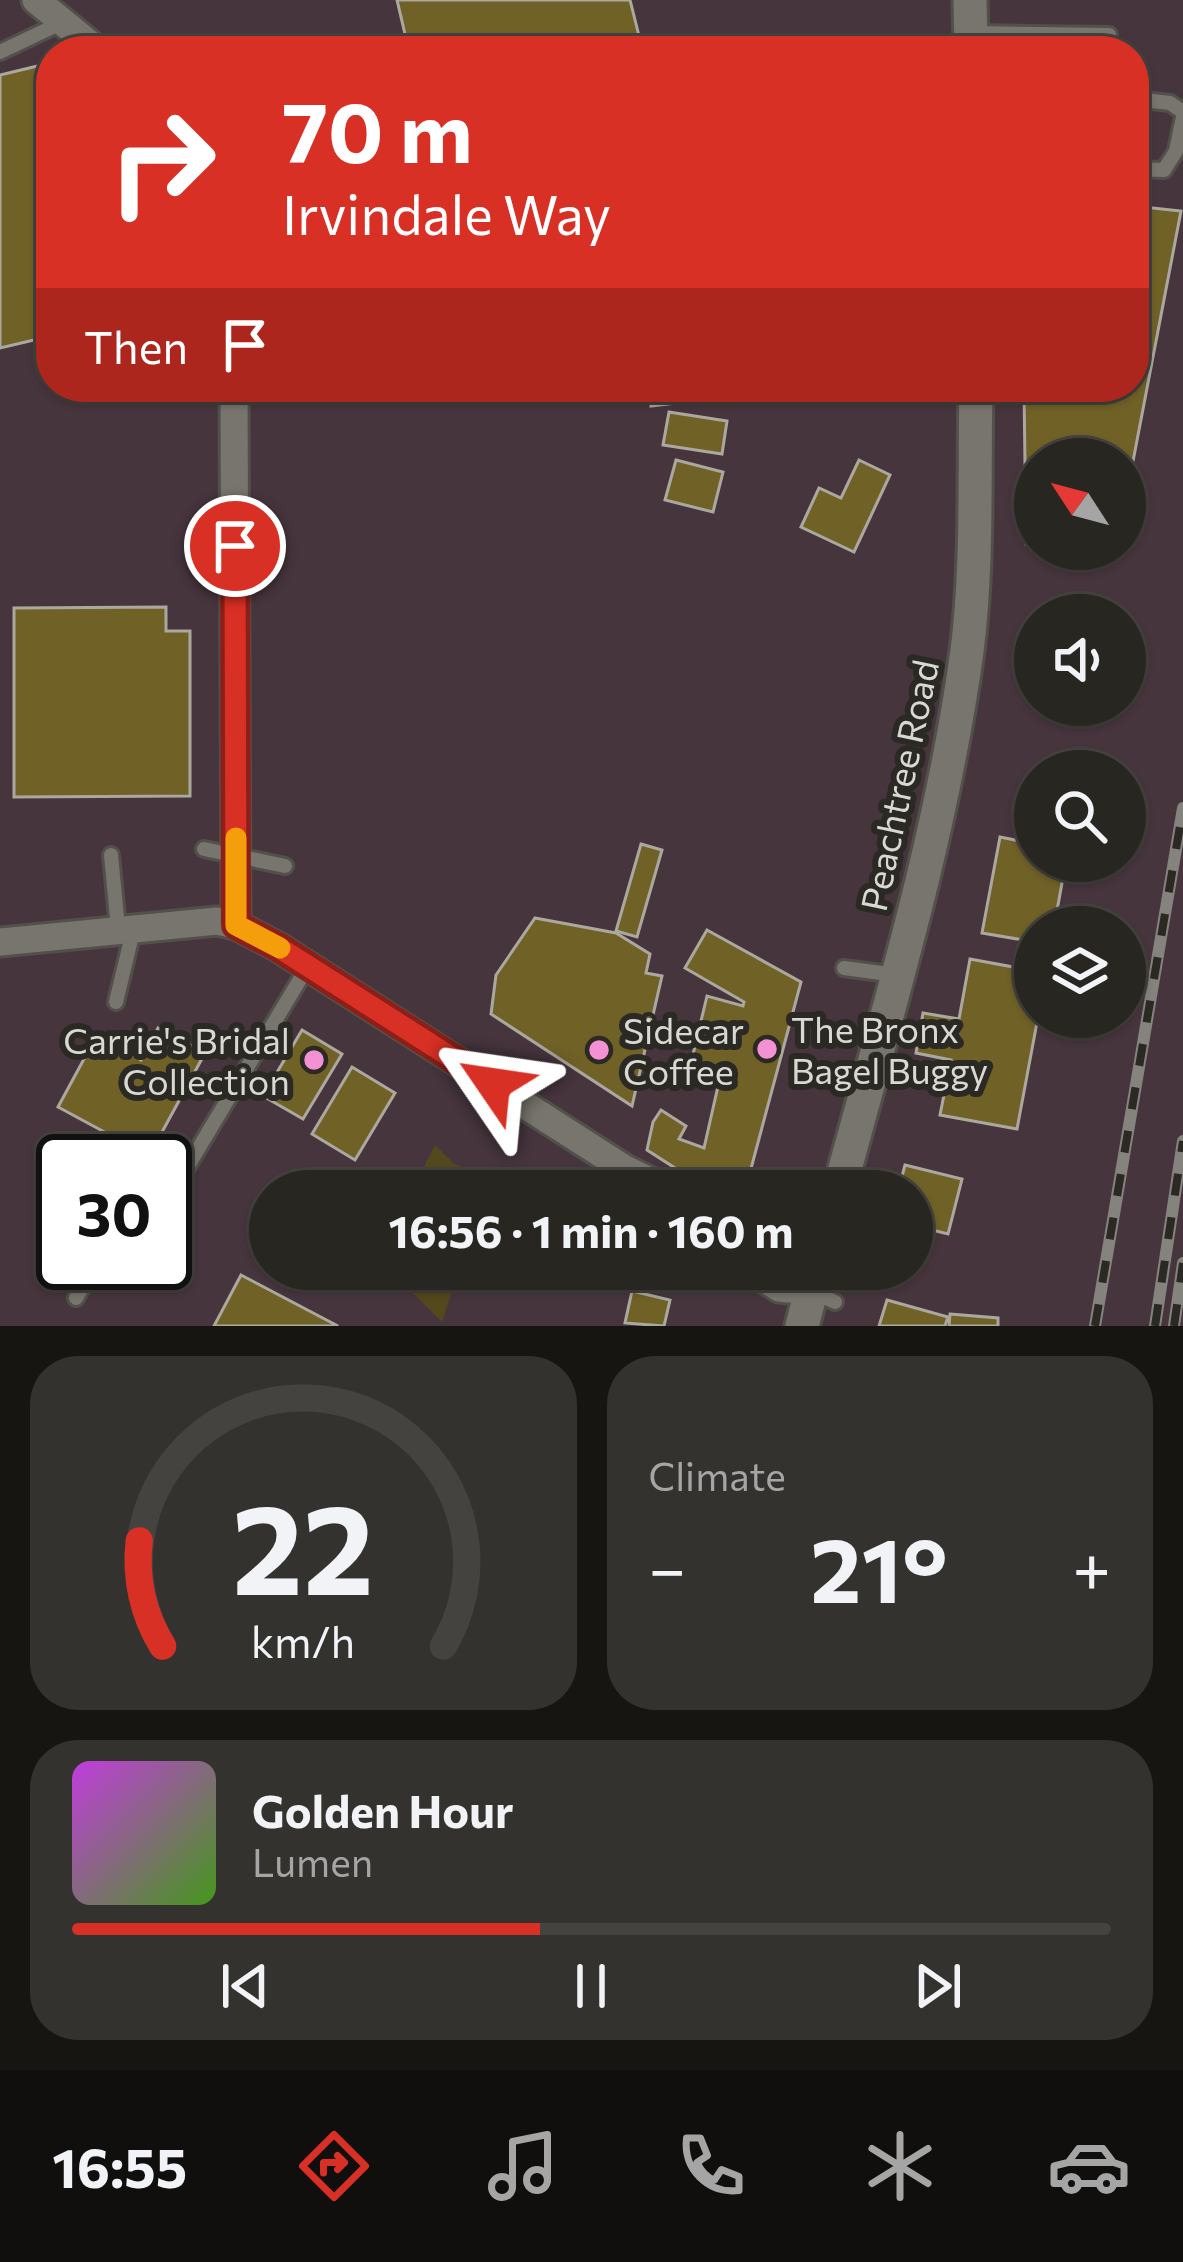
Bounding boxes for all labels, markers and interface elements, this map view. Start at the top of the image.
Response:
text: 70 m [282,78,473,180]
icon: right [84,84,240,240]
text: Irvindale Way [282,180,611,246]
icon: arrive [212,312,278,378]
text: Then [84,318,188,373]
north arrow [1014,438,1146,570]
map controls [1014,438,1146,1038]
pin [184,495,286,597]
icon: arrive [202,513,268,579]
button: sound [1014,594,1146,726]
street label: Peachtree Road [850,655,946,915]
button: search [1014,750,1146,882]
button: layers [1014,906,1146,1038]
place label: The Bronx Bagel Buggy [791,1006,988,1091]
place label: Sidecar Coffee [623,1007,744,1092]
place label: Carrie's Bridal Collection [63,1017,290,1102]
position arrow [430,1021,556,1147]
marker: The Bronx Bagel Buggy [754,1036,780,1062]
marker: Sidecar Coffee [586,1037,612,1063]
marker: Carrie's Bridal Collection [301,1047,327,1073]
speed limit sign: 30 [36,1134,192,1290]
text: 16:56 · 1 min · 160 m [389,1202,793,1257]
text: Climate [649,1451,786,1499]
text: 22 [232,1468,374,1621]
text: 21° [810,1511,948,1622]
text: − [649,1526,686,1607]
text: + [1072,1526,1111,1607]
text: km/h [251,1614,355,1667]
text: Golden Hour [252,1782,513,1837]
text: Lumen [252,1837,373,1885]
icon: previous [212,1953,278,2019]
icon: pause [558,1953,624,2019]
icon: next [905,1953,971,2019]
icon: directions [292,2124,376,2208]
icon: music [481,2124,565,2208]
icon: phone [669,2124,753,2208]
icon: climate [858,2124,942,2208]
icon: car [1047,2124,1131,2208]
text: 16:55 [52,2133,187,2199]

